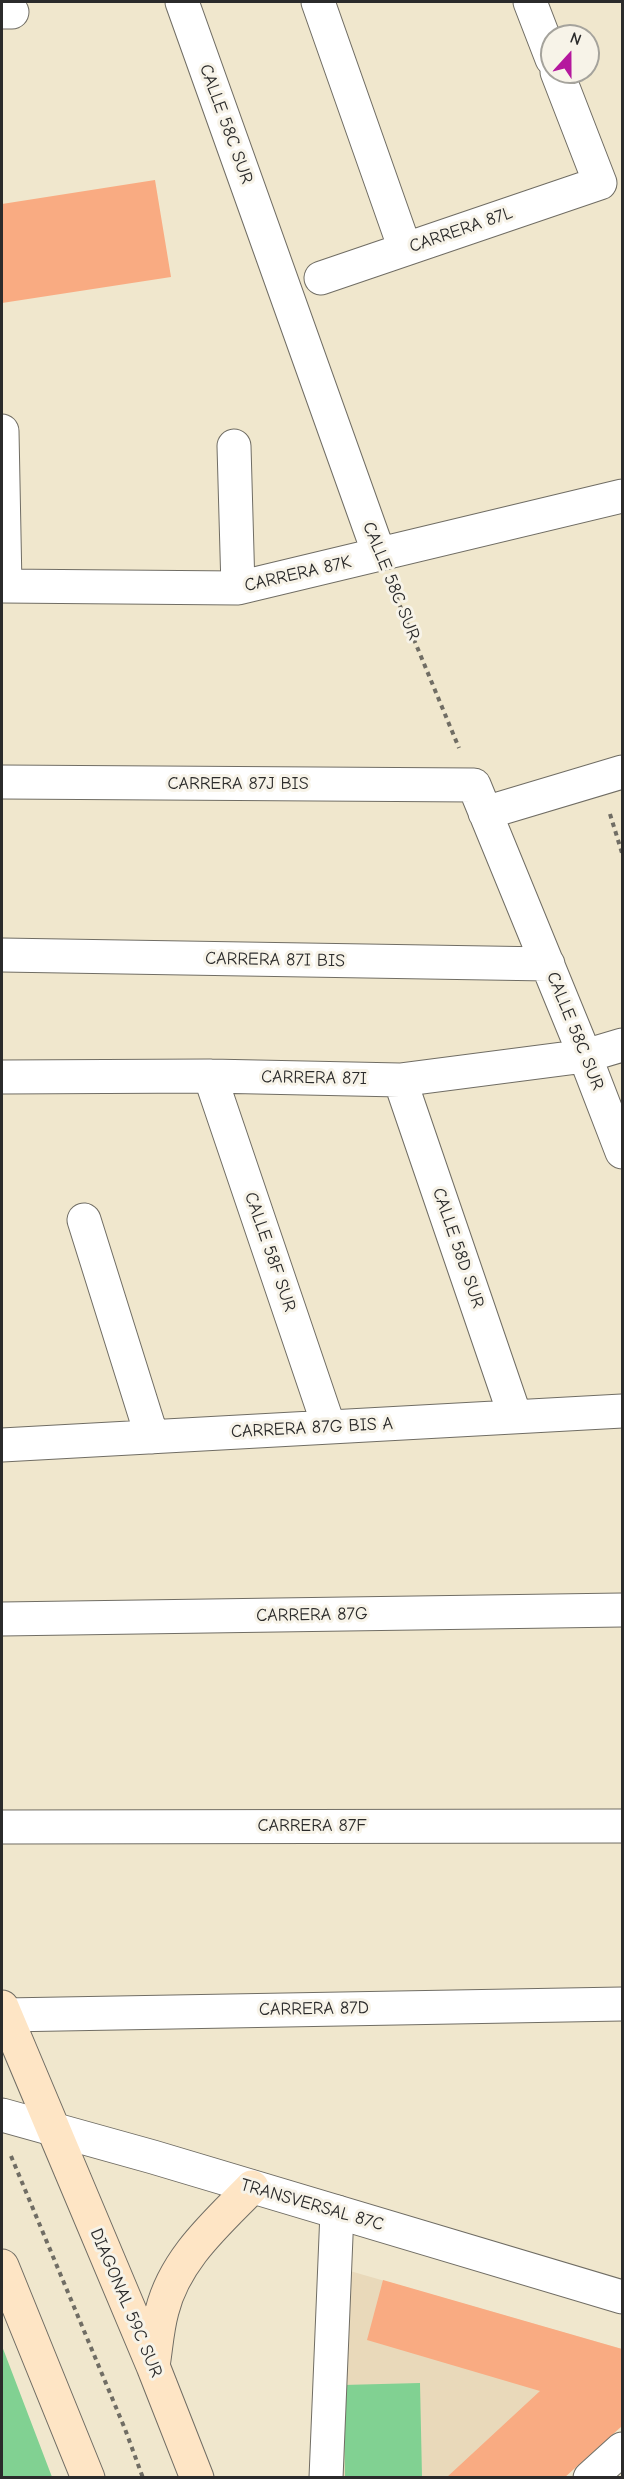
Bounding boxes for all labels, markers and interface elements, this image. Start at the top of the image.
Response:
north arrow [540,24,600,84]
text: N [568,29,584,49]
street label: CALLE 58C SUR [194,61,258,187]
street label: CARRERA 87L [407,202,515,258]
street label: CALLE 58C SUR [357,519,425,643]
street label: CARRERA 87K [243,551,353,597]
street label: CARRERA 87J BIS [167,773,309,795]
street label: CARRERA 87I BIS [205,948,345,972]
street label: CALLE 58C SUR [541,969,609,1093]
street label: CARRERA 87I [261,1066,367,1090]
street label: CALLE 58D SUR [427,1185,489,1311]
street label: CALLE 58F SUR [239,1189,301,1315]
street label: CARRERA 87G BIS A [230,1413,394,1443]
street label: CARRERA 87G [256,1603,368,1627]
street label: CARRERA 87F [257,1815,367,1837]
street label: CARRERA 87D [259,1997,369,2021]
street label: TRANSVERSAL 87C [238,2174,386,2236]
street label: DIAGONAL 59C SUR [85,2225,167,2381]

